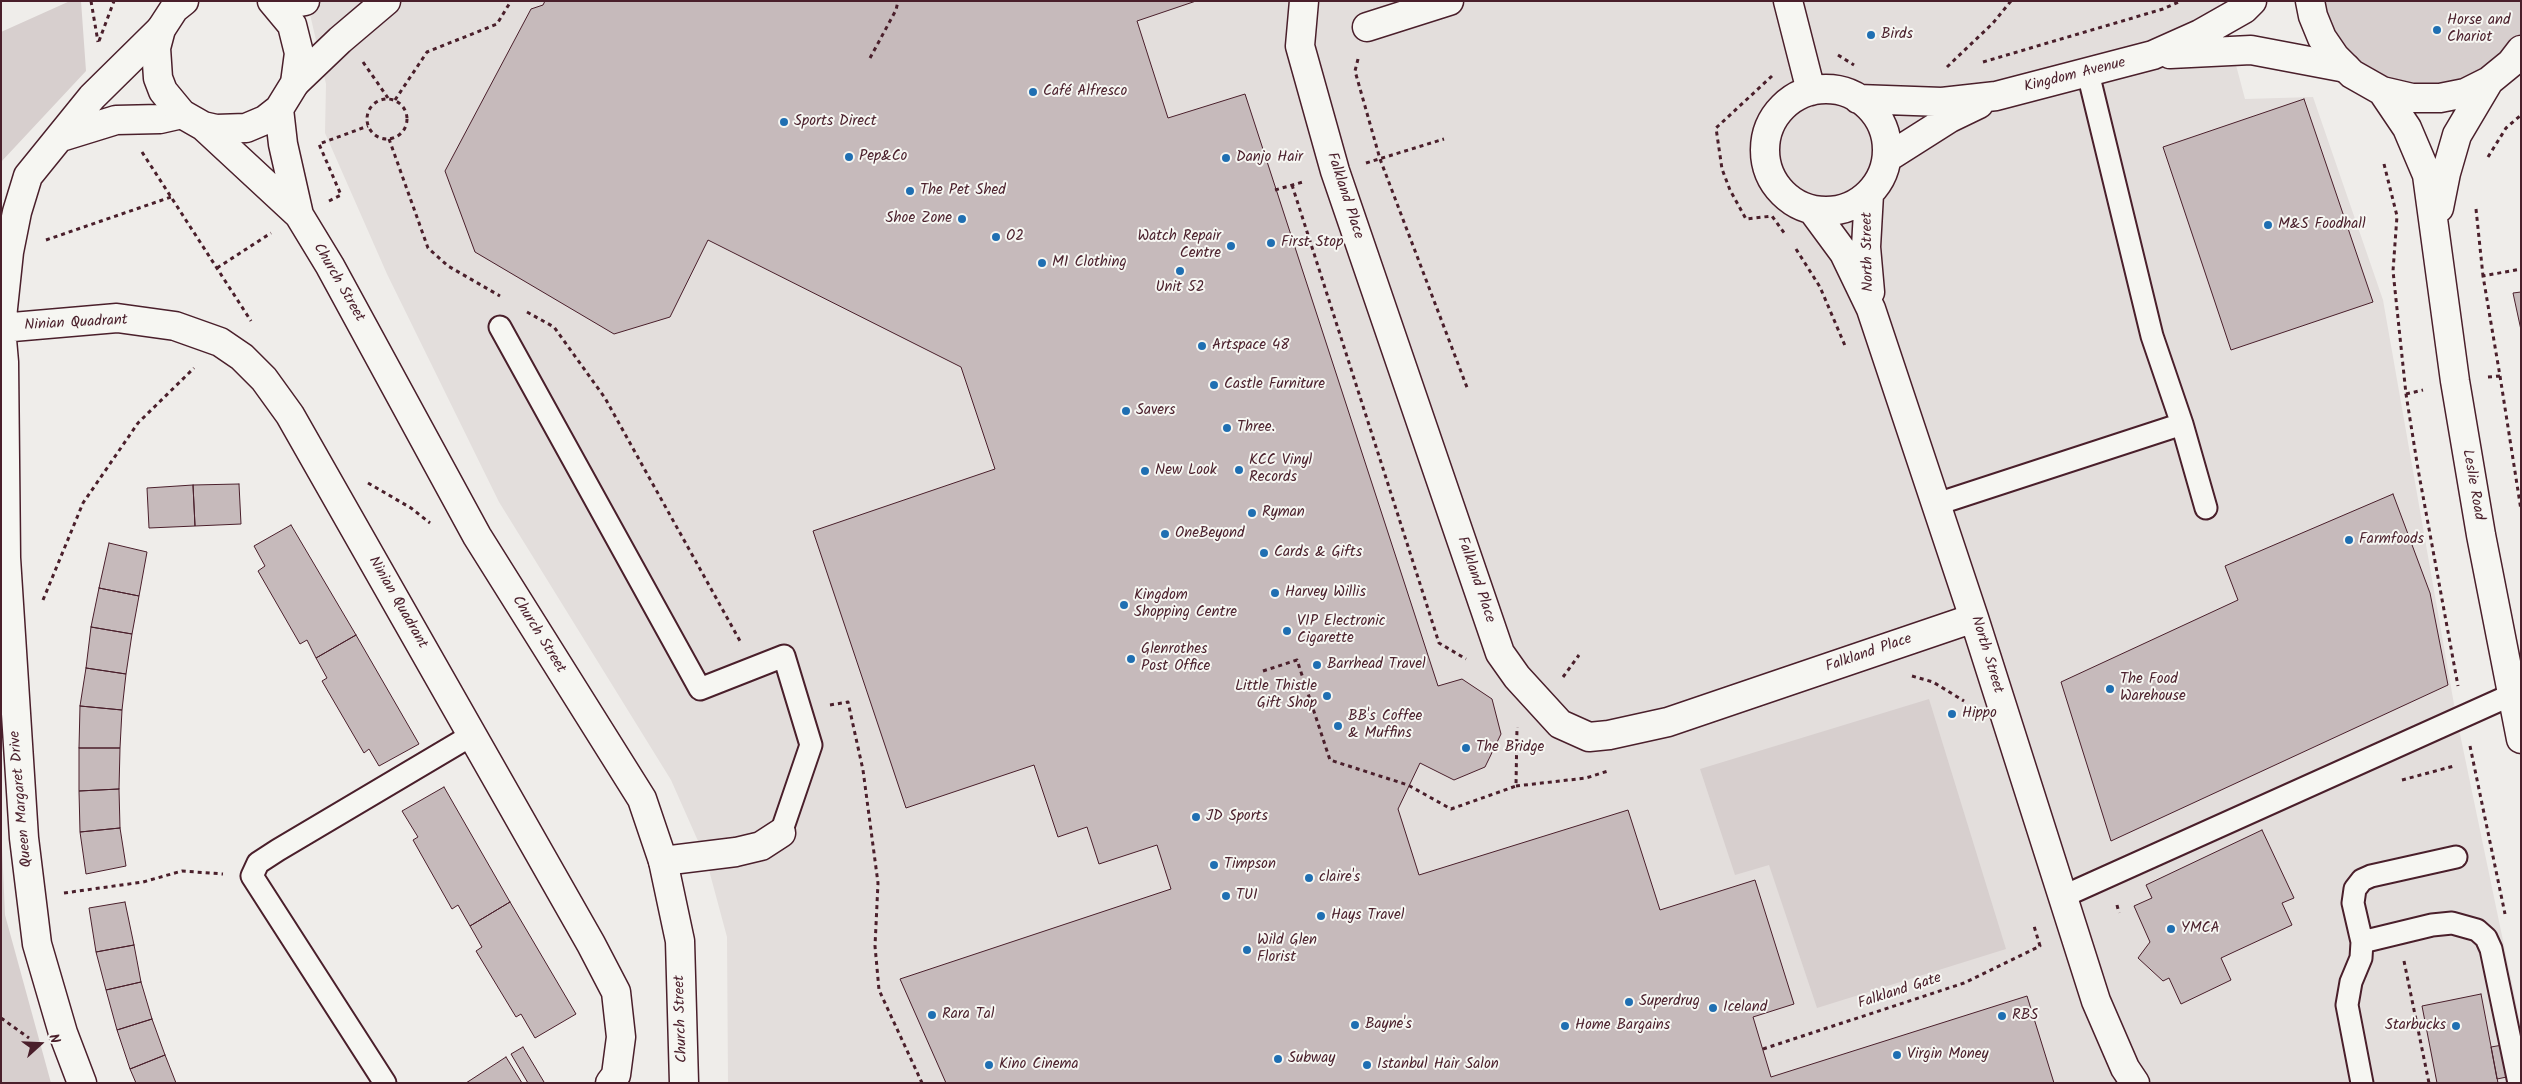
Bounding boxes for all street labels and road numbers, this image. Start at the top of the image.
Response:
street label: Kingdom Avenue [2022,55,2128,97]
street label: Falkland Place [1322,150,1366,242]
street label: North Street [1859,212,1879,292]
street label: Church Street [308,240,368,326]
street label: Ninian Quadrant [24,312,128,336]
street label: Leslie Road [2457,448,2487,522]
street label: Falkland Place [1452,534,1498,626]
street label: Ninian Quadrant [363,554,431,652]
street label: Church Street [507,593,569,677]
street label: North Street [1966,614,2006,696]
street label: Falkland Place [1823,631,1915,677]
street label: Queen Margaret Drive [7,730,37,868]
street label: Falkland Gate [1856,970,1944,1014]
street label: Church Street [671,975,693,1063]

